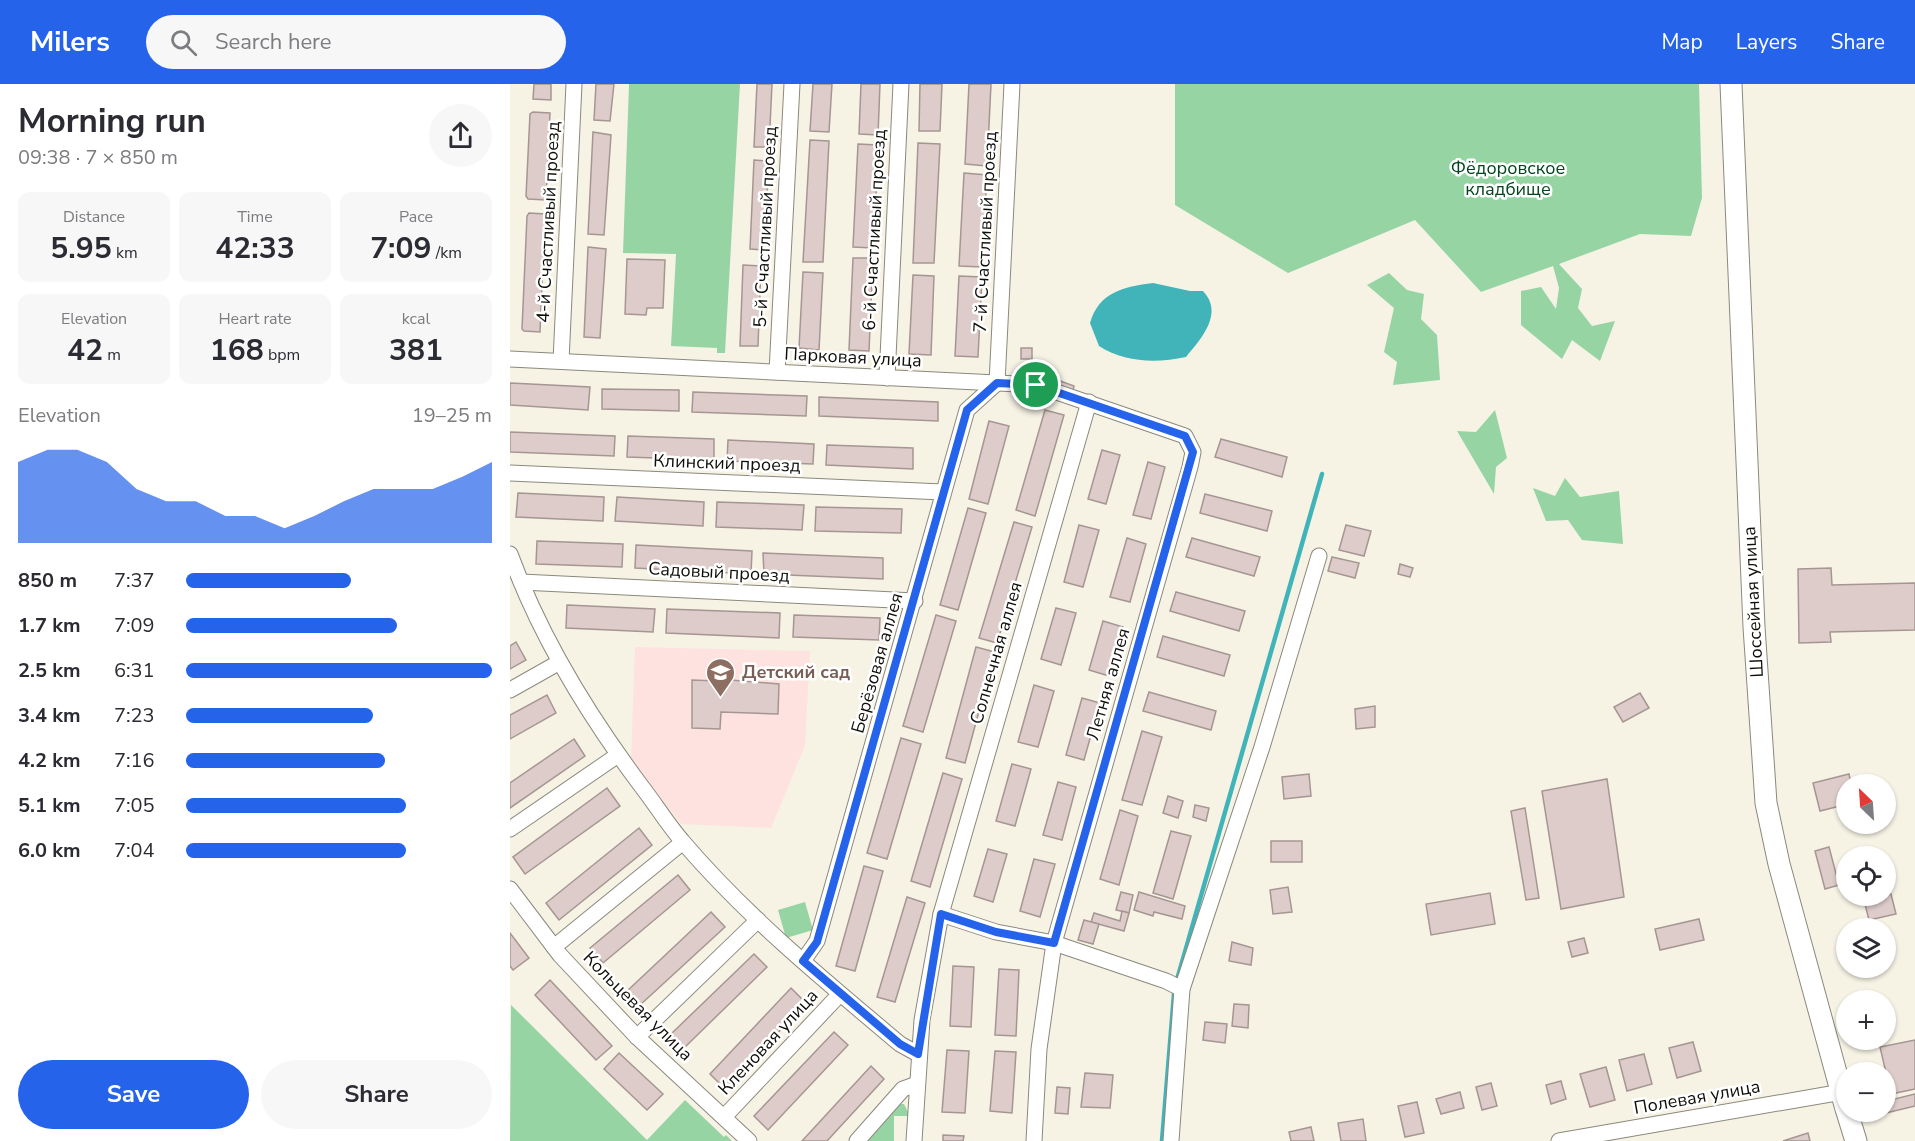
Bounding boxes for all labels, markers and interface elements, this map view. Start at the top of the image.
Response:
search box [146,15,566,69]
text: Milers [30,23,110,61]
icon: search [167,26,200,59]
text: Search here [215,27,332,57]
text: Map [1661,28,1703,56]
text: Layers [1736,28,1797,56]
text: Share [1830,28,1885,56]
text: Morning run [18,99,206,144]
button: share [429,104,492,167]
street label: 4-й Счастливый проезд [531,120,565,323]
street label: 5-й Счастливый проезд [748,125,782,328]
street label: 6-й Счастливый проезд [857,128,891,331]
street label: 7-й Счастливый проезд [968,130,1002,333]
text: 09:38 · 7 × 850 m [18,144,178,171]
park label: Фёдоровское кладбище [1451,156,1565,201]
text: Distance [63,206,125,228]
text: Time [237,206,273,228]
text: Pace [399,206,433,228]
text: 5.95 [50,228,112,269]
text: 42:33 [215,228,295,269]
text: 7:09 [370,228,432,269]
text: km [112,242,138,264]
text: /km [432,242,462,264]
text: Elevation [61,308,127,330]
text: Heart rate [218,308,292,330]
text: kcal [402,308,430,330]
text: 42 [67,330,103,371]
text: 168 [210,330,264,371]
text: 381 [389,330,443,371]
street label: Парковая улица [784,341,922,373]
text: m [103,344,121,366]
text: bpm [264,344,300,366]
pin [1010,359,1061,410]
icon: arrive [1019,368,1052,401]
text: Elevation [18,402,101,429]
text: 19–25 m [412,402,492,429]
street label: Клинский проезд [653,448,801,478]
street label: Шоссейная улица [1737,526,1769,678]
street label: Садовый проезд [648,556,791,588]
text: 850 m [18,567,77,594]
text: 7:37 [114,567,155,594]
street label: Солнечная аллея [964,579,1028,727]
street label: Берёзовая аллея [845,590,909,736]
text: 1.7 km [18,612,81,639]
text: 7:09 [114,612,155,639]
street label: Летняя аллея [1081,625,1135,743]
school or university icon: Детский сад [705,656,737,698]
text: 2.5 km [18,657,81,684]
text: 6:31 [114,657,155,684]
place label: Детский сад [742,660,850,684]
text: 3.4 km [18,702,81,729]
text: 7:23 [114,702,155,729]
text: 4.2 km [18,747,81,774]
text: 7:16 [114,747,155,774]
north arrow [1836,774,1896,834]
map controls [1836,774,1896,1122]
text: 5.1 km [18,792,81,819]
text: 7:05 [114,792,155,819]
text: 6.0 km [18,837,81,864]
text: 7:04 [114,837,155,864]
button: locate [1836,846,1896,906]
button: layers [1836,918,1896,978]
street label: Кольцевая улица [578,946,698,1066]
street label: Кленовая улица [713,984,823,1100]
button: + [1836,990,1896,1050]
button: Save [18,1060,249,1129]
button: Share [261,1060,492,1129]
button: − [1836,1062,1896,1122]
street label: Полевая улица [1632,1074,1762,1120]

